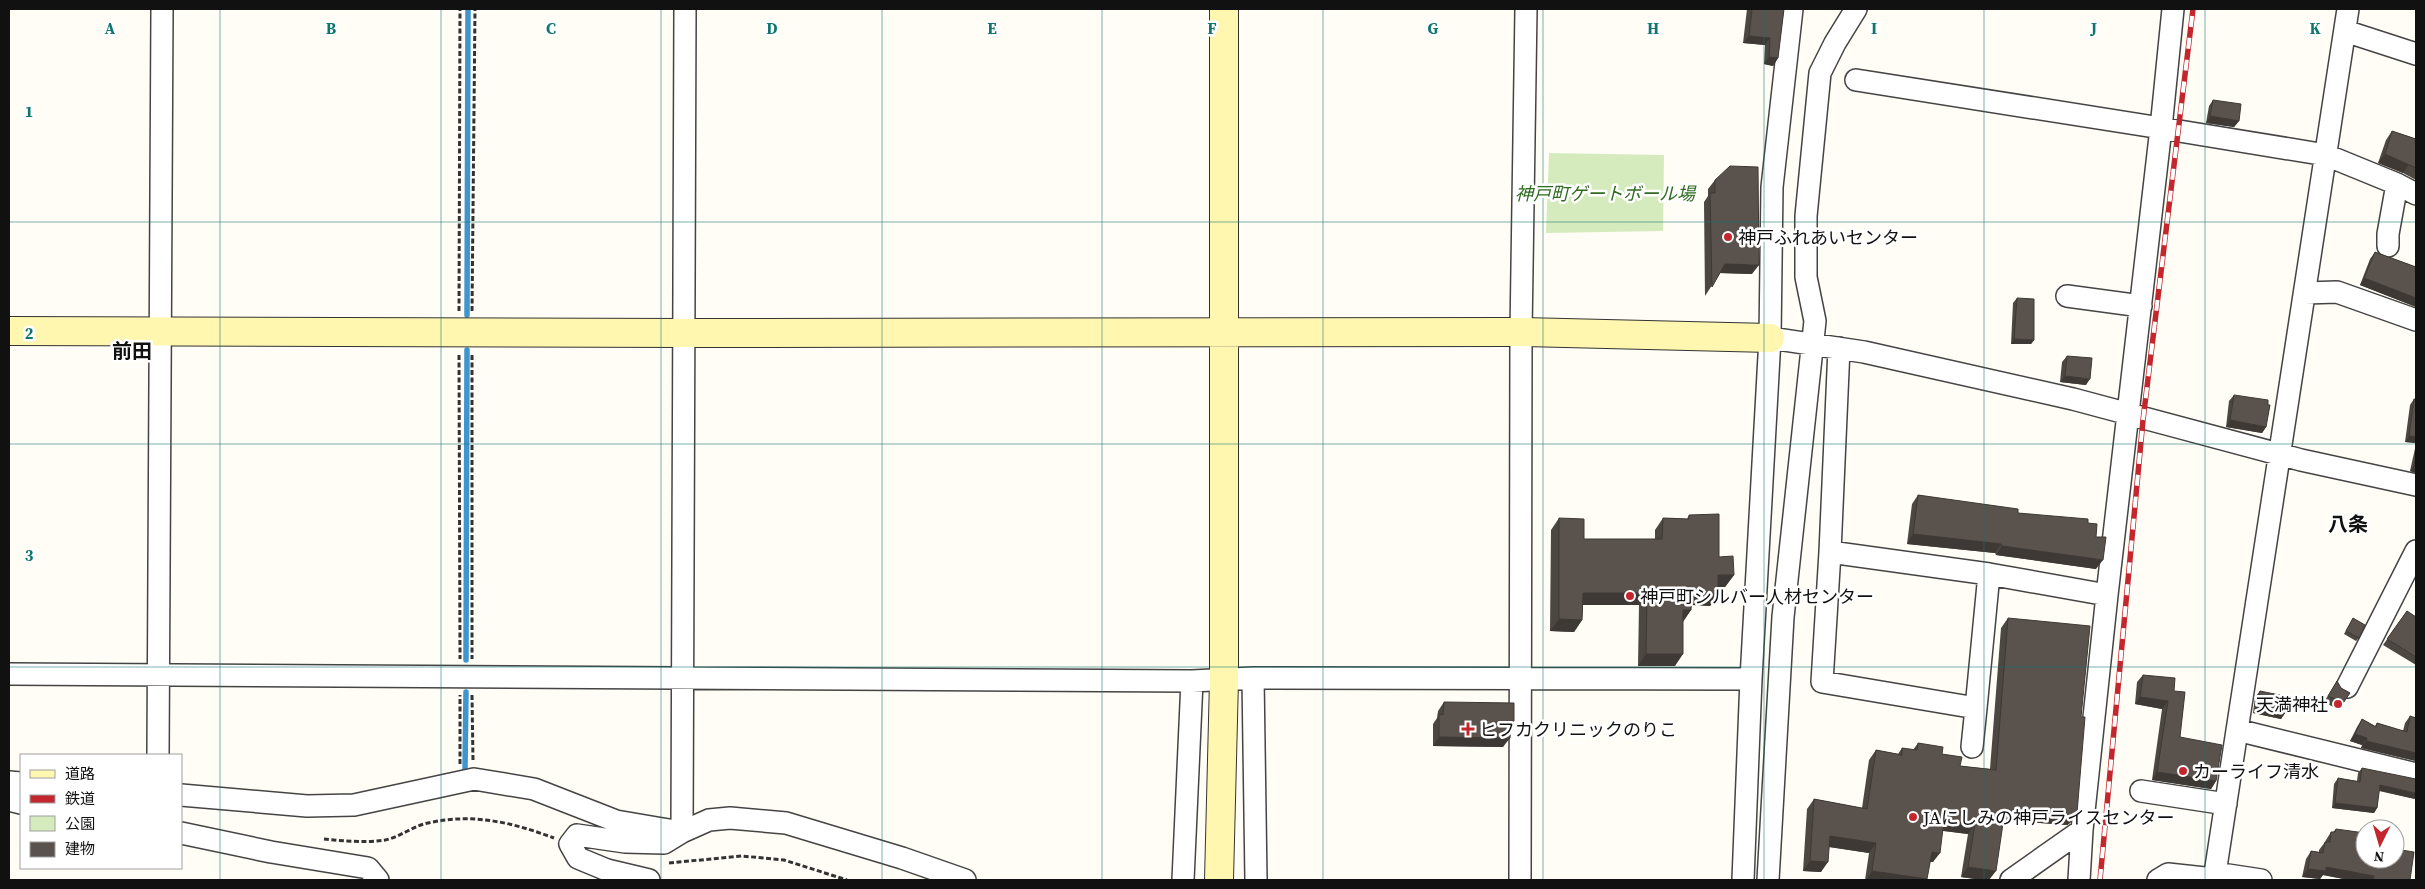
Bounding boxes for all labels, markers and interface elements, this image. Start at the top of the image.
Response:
text: A [105,17,116,39]
text: B [326,17,337,39]
text: C [546,17,556,39]
text: D [766,17,778,39]
text: E [987,17,997,39]
text: F [1207,17,1217,39]
text: G [1428,17,1439,39]
text: H [1647,17,1659,39]
text: I [1871,17,1877,39]
text: J [2090,17,2097,39]
text: K [2309,17,2321,39]
text: 1 [25,100,33,122]
park label: 神戸町ゲートボール場 [1515,181,1697,206]
place label: 神戸ふれあいセンター [1738,225,1918,250]
marker: 神戸ふれあいセンター [1722,231,1734,243]
text: 2 [25,322,34,344]
district label: 前田 [112,337,152,365]
district label: 八条 [2328,510,2368,538]
text: 3 [25,544,34,566]
place label: 神戸町シルバー人材センター [1640,584,1874,609]
marker: 神戸町シルバー人材センター [1624,590,1636,602]
place label: 天満神社 [2256,692,2328,717]
marker: 天満神社 [2332,698,2344,710]
place label: ヒフカクリニックのりこ [1479,717,1677,742]
marker: ヒフカクリニックのりこ [1461,722,1475,736]
legend [20,754,182,869]
place label: カーライフ清水 [2193,759,2319,784]
text: 道路 [65,763,95,784]
marker: カーライフ清水 [2177,765,2189,777]
text: 鉄道 [65,788,95,809]
place label: JAにしみの神戸ライスセンター [1922,805,2174,830]
marker: JAにしみの神戸ライスセンター [1907,811,1919,823]
text: 公園 [65,813,95,834]
north arrow [2355,819,2405,869]
text: 建物 [65,838,95,859]
text: N [2373,847,2385,867]

